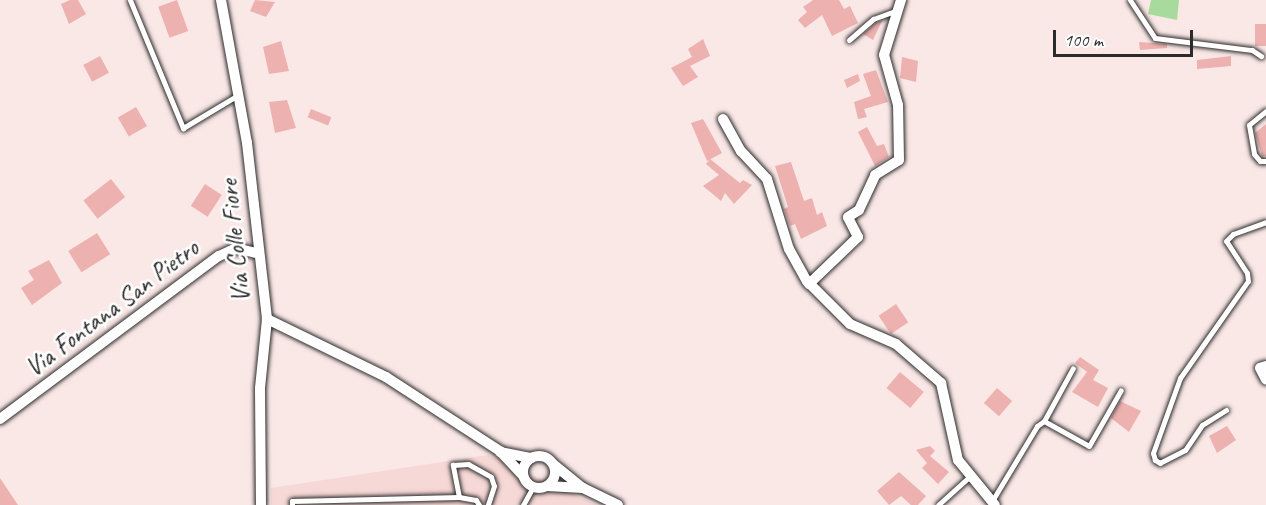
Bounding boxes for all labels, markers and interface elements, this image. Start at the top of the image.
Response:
scale bar [1056,18,1196,56]
text: 100 m [1064,29,1103,51]
street label: Via Colle Fiore [213,178,257,304]
street label: Via Fontana San Pietro [19,233,205,383]

